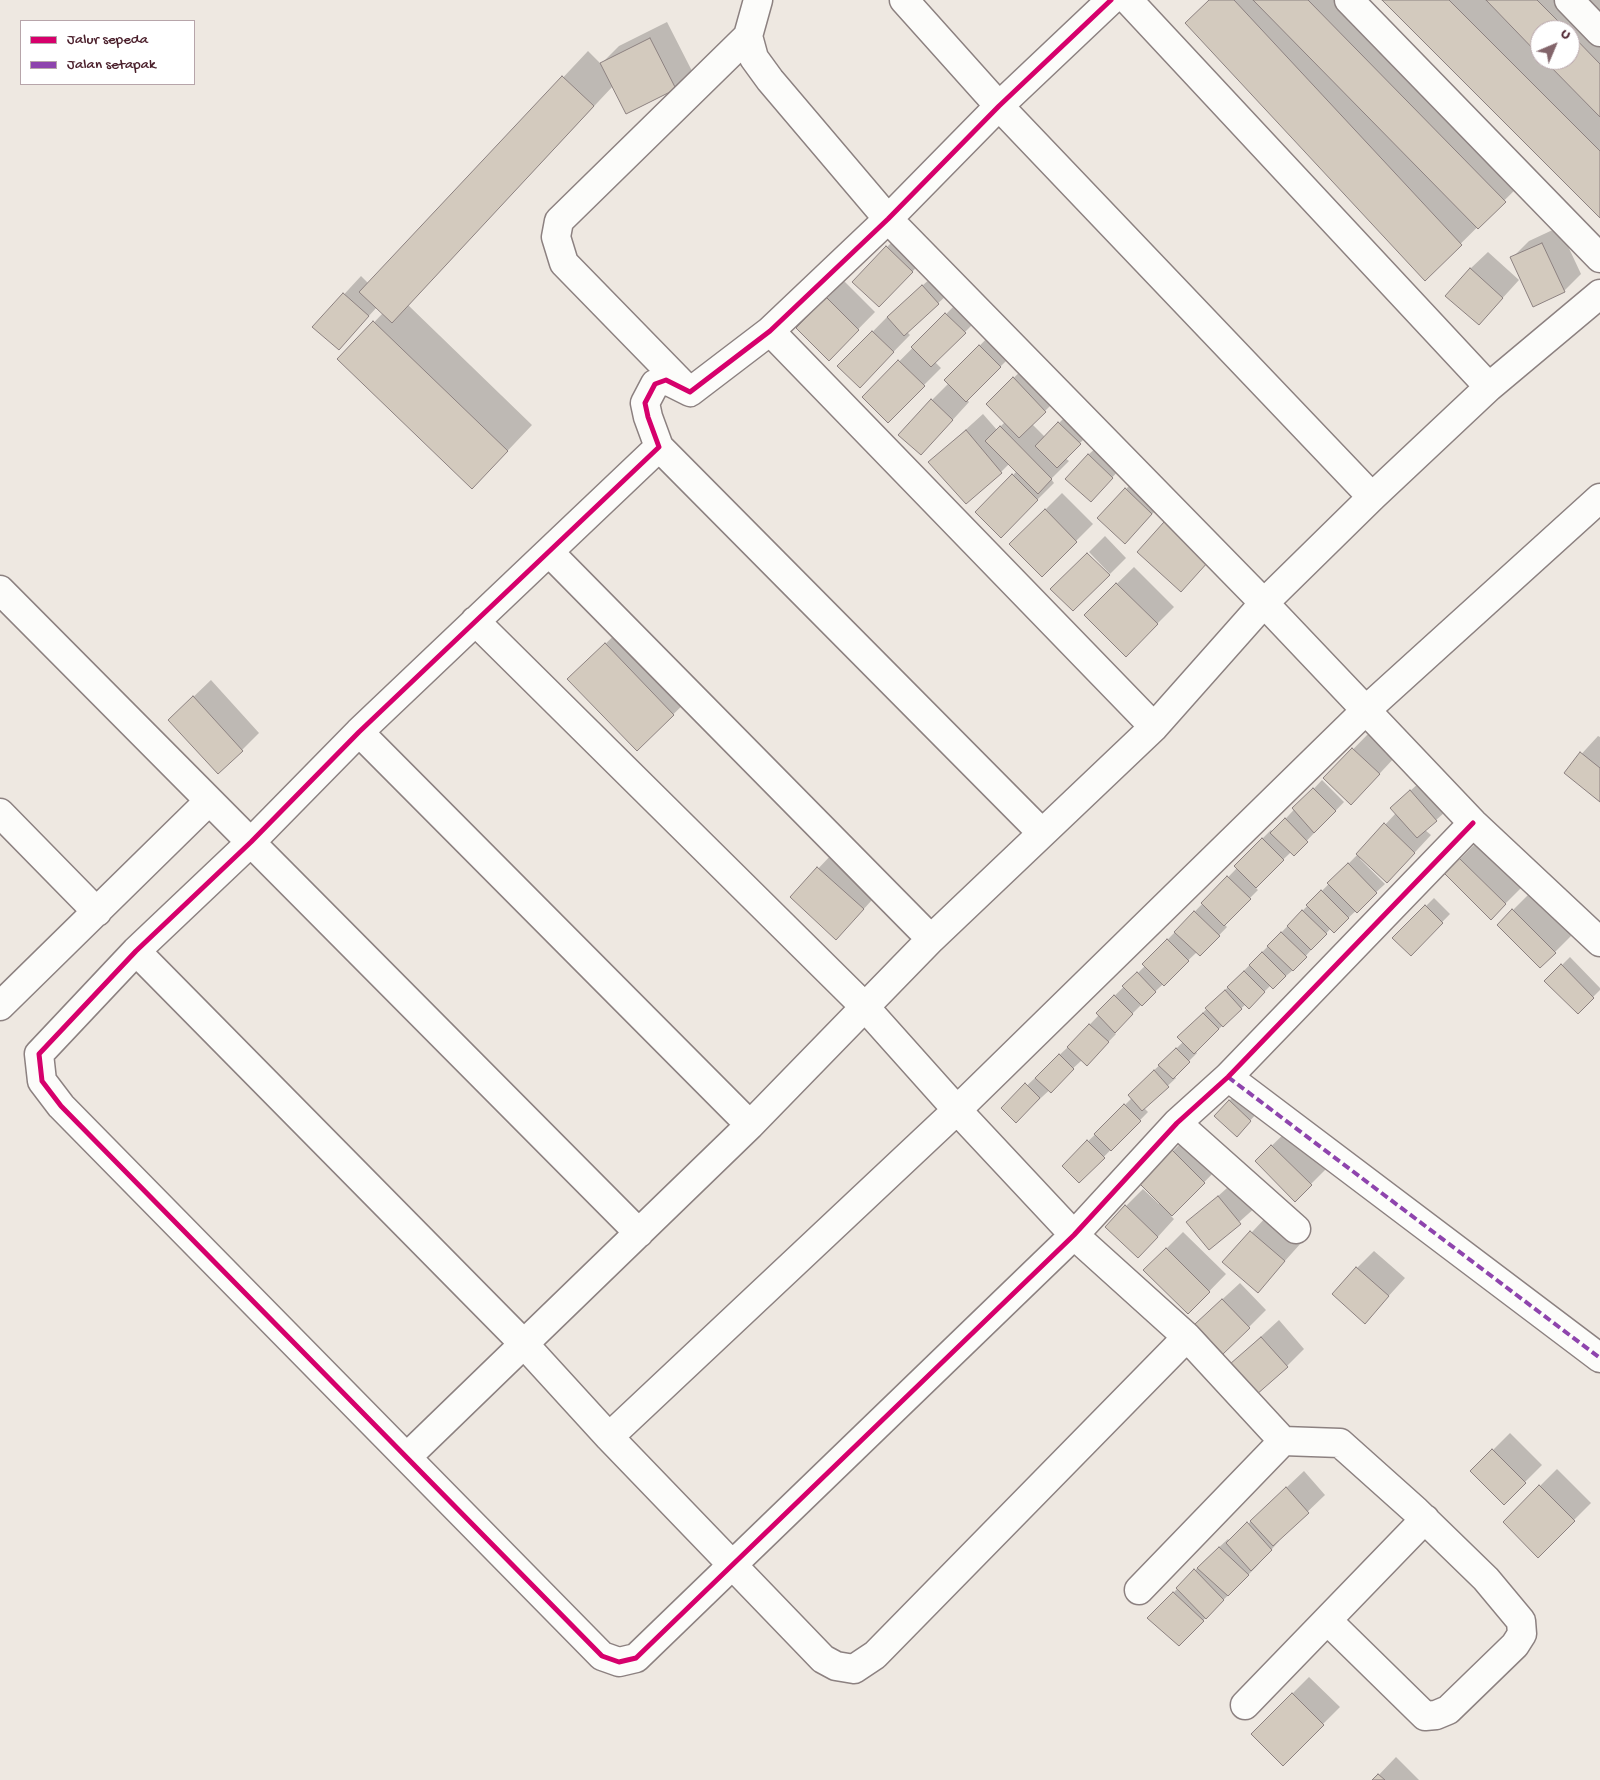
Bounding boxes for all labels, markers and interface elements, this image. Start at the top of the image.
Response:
legend [20,20,195,85]
north arrow [1530,20,1580,70]
text: U [1556,26,1574,44]
text: Jalur sepeda [67,31,148,49]
text: Jalan setapak [67,56,156,74]

